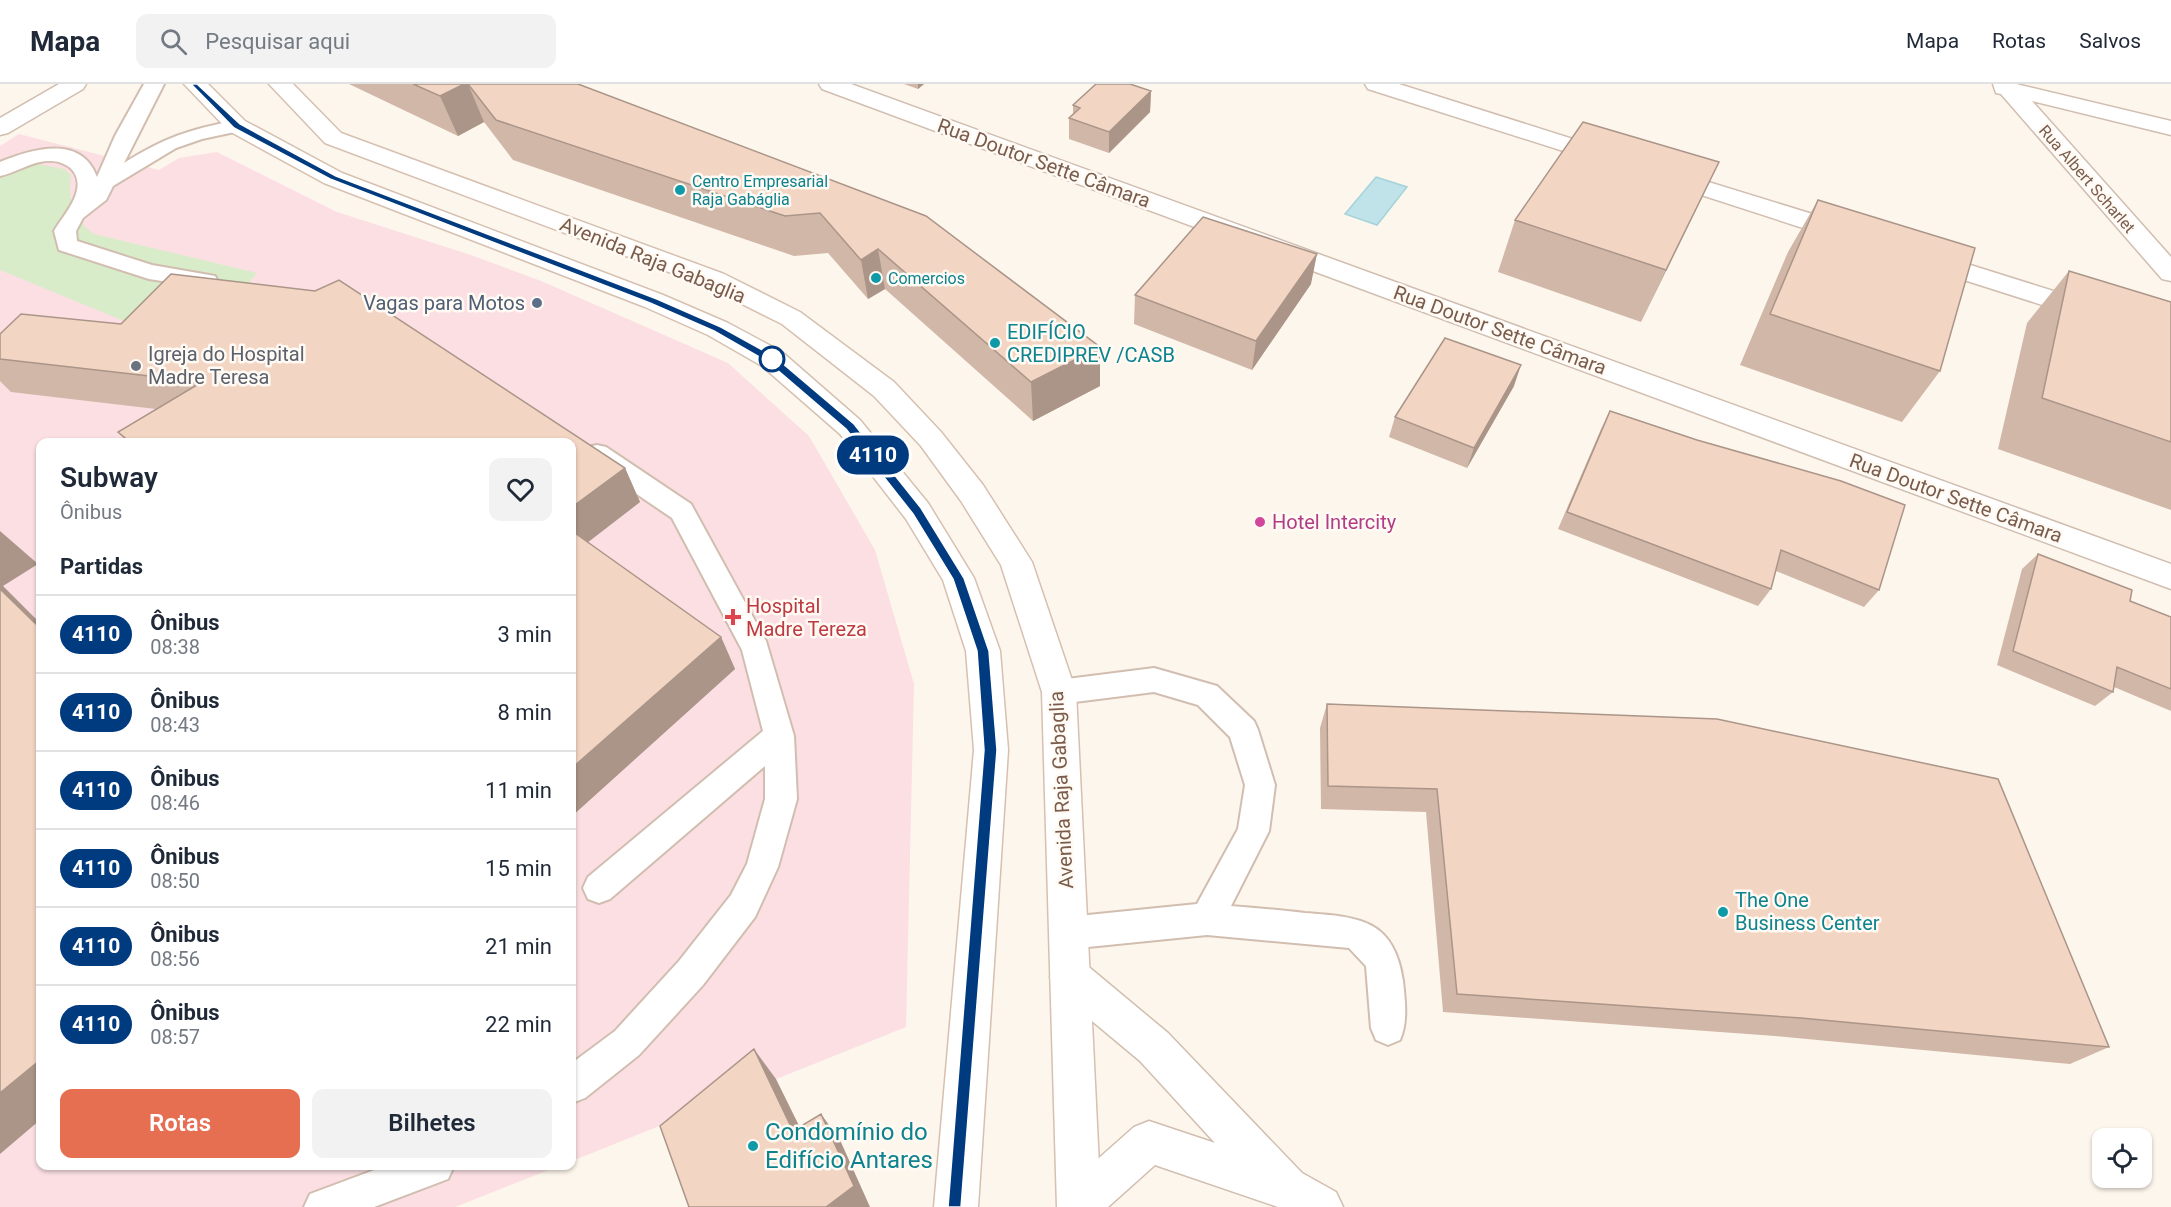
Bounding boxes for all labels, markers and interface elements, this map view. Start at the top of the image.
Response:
search box [136,14,556,68]
text: Mapa [30,25,100,58]
icon: search [157,25,190,58]
text: Pesquisar aqui [205,29,350,54]
text: Mapa [1906,29,1959,53]
text: Rotas [1992,29,2046,53]
text: Salvos [2079,29,2141,53]
street label: Rua Doutor Sette Câmara [934,113,1154,213]
street label: Rua Albert Scharlet [2035,121,2139,237]
place label: Centro Empresarial Raja Gabáglia [692,172,828,209]
marker: Centro Empresarial Raja Gabáglia [673,183,687,197]
street label: Avenida Raja Gabaglia [557,212,749,308]
place label: Comercios [888,269,965,288]
marker: Comercios [869,271,883,285]
street label: Rua Doutor Sette Câmara [1390,280,1610,380]
place label: Vagas para Motos [363,291,525,315]
marker: Vagas para Motos [530,296,544,310]
place label: EDIFÍCIO CREDIPREV /CASB [1007,320,1175,367]
marker: EDIFÍCIO CREDIPREV /CASB [988,336,1002,350]
place label: Igreja do Hospital Madre Teresa [148,342,305,389]
unlabelled marker [759,346,785,372]
marker: Igreja do Hospital Madre Teresa [129,359,143,373]
line badge: 4110 [831,436,915,475]
text: 4110 [849,443,897,467]
street label: Rua Doutor Sette Câmara [1846,448,2066,548]
button: heart [489,458,552,521]
text: Subway [60,461,158,494]
text: Ônibus [60,500,122,524]
place label: Hotel Intercity [1272,510,1397,534]
marker: Hotel Intercity [1253,515,1267,529]
text: Partidas [60,554,143,579]
place label: Hospital Madre Tereza [746,594,867,641]
marker: Hospital Madre Tereza [724,608,742,626]
text: Ônibus [150,610,220,635]
text: 4110 [72,622,120,646]
text: 3 min [497,622,552,647]
text: 08:38 [150,635,200,659]
text: Ônibus [150,688,220,713]
street label: Avenida Raja Gabaglia [1044,690,1078,890]
text: 4110 [72,700,120,724]
text: 8 min [497,700,552,725]
text: 08:43 [150,713,200,737]
text: Ônibus [150,766,220,791]
text: 4110 [72,778,120,802]
text: 11 min [485,778,552,803]
text: 08:46 [150,791,200,815]
text: Ônibus [150,844,220,869]
text: 4110 [72,856,120,880]
text: 15 min [485,856,552,881]
text: 08:50 [150,869,200,893]
place label: The One Business Center [1735,888,1880,935]
marker: The One Business Center [1716,905,1730,919]
text: Ônibus [150,922,220,947]
text: 4110 [72,934,120,958]
text: 21 min [485,934,552,959]
text: 08:56 [150,947,200,971]
text: Ônibus [150,1000,220,1025]
text: 4110 [72,1012,120,1036]
text: 22 min [485,1012,552,1037]
text: 08:57 [150,1025,200,1049]
button: Rotas [60,1089,300,1158]
button: Bilhetes [312,1089,552,1158]
place label: Condomínio do Edifício Antares [765,1118,933,1174]
map controls [2092,1128,2152,1188]
button: locate [2092,1128,2152,1188]
marker: Condomínio do Edifício Antares [746,1139,760,1153]

